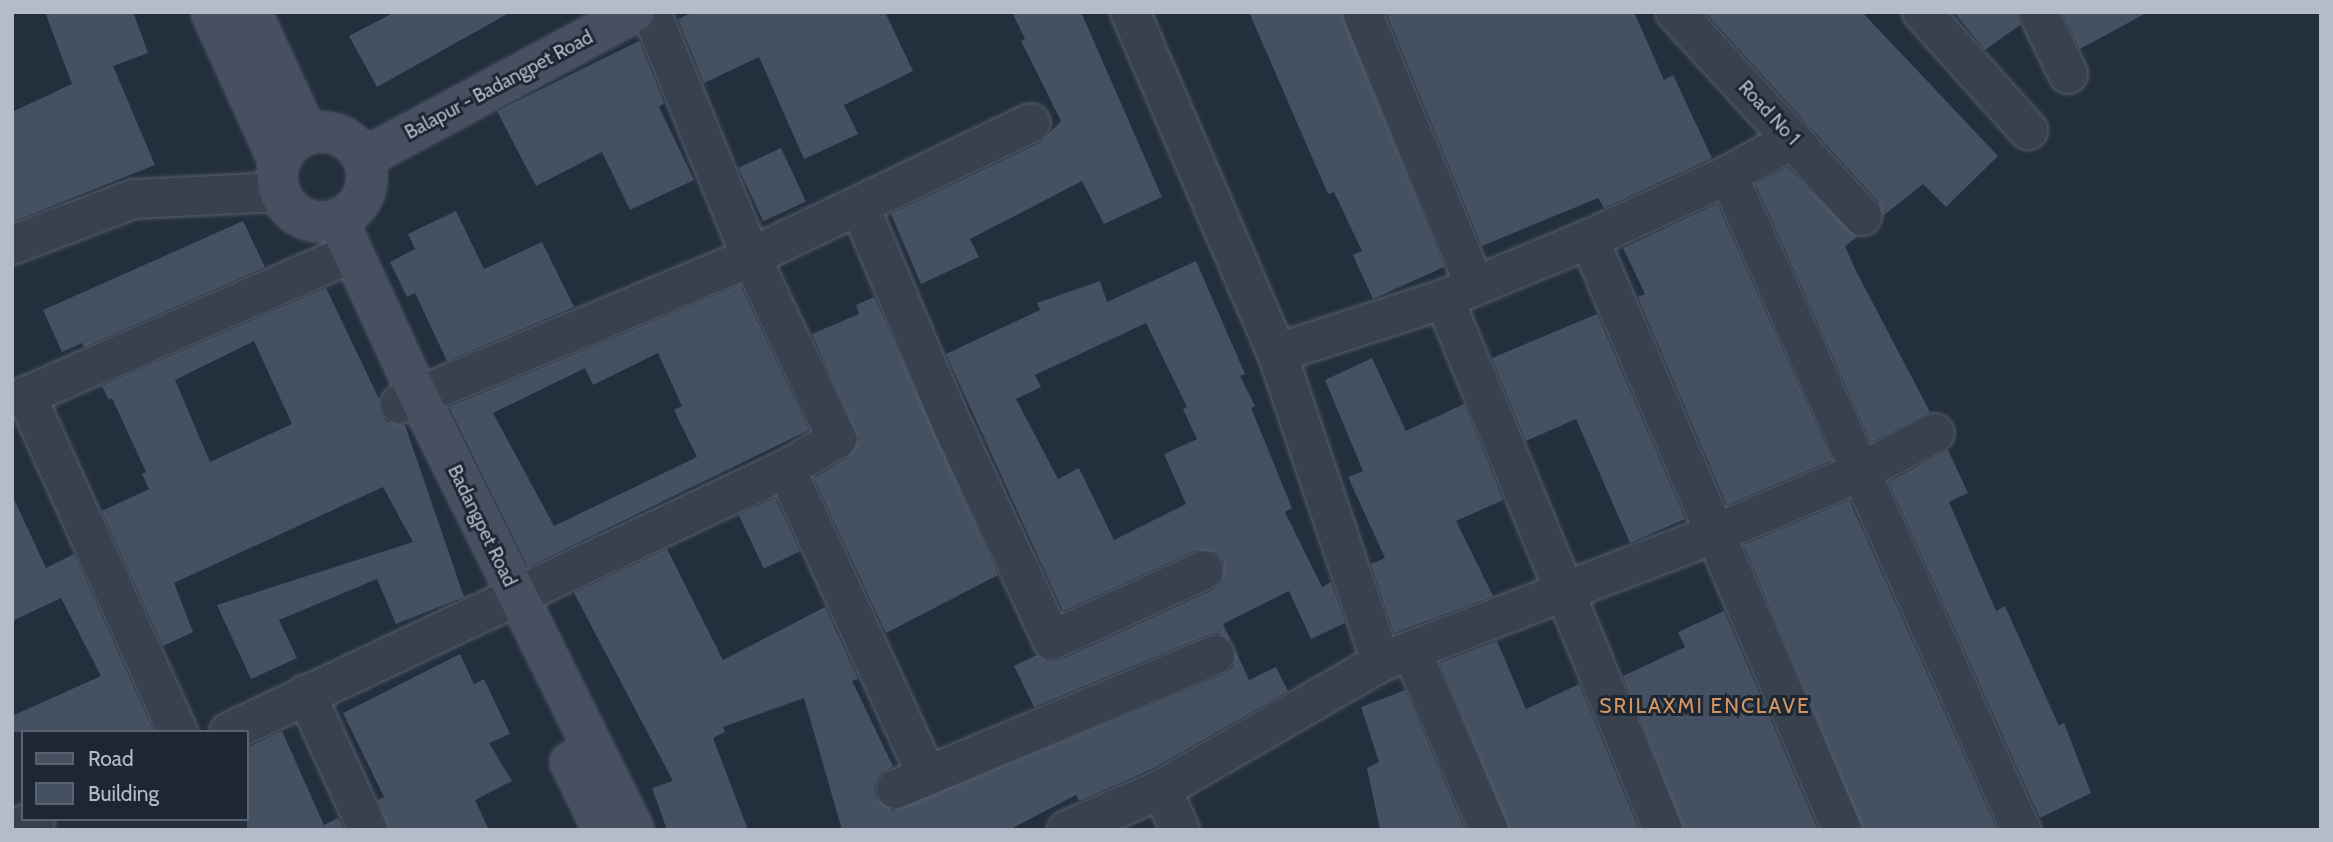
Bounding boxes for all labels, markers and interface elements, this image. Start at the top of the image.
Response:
street label: Balapur - Badangpet Road [401,26,597,144]
street label: Road No 1 [1734,76,1804,150]
street label: Badangpet Road [443,461,521,591]
district label: SRILAXMI ENCLAVE [1601,693,1809,719]
legend [21,730,248,821]
text: Road [88,746,134,771]
text: Building [88,781,159,806]

